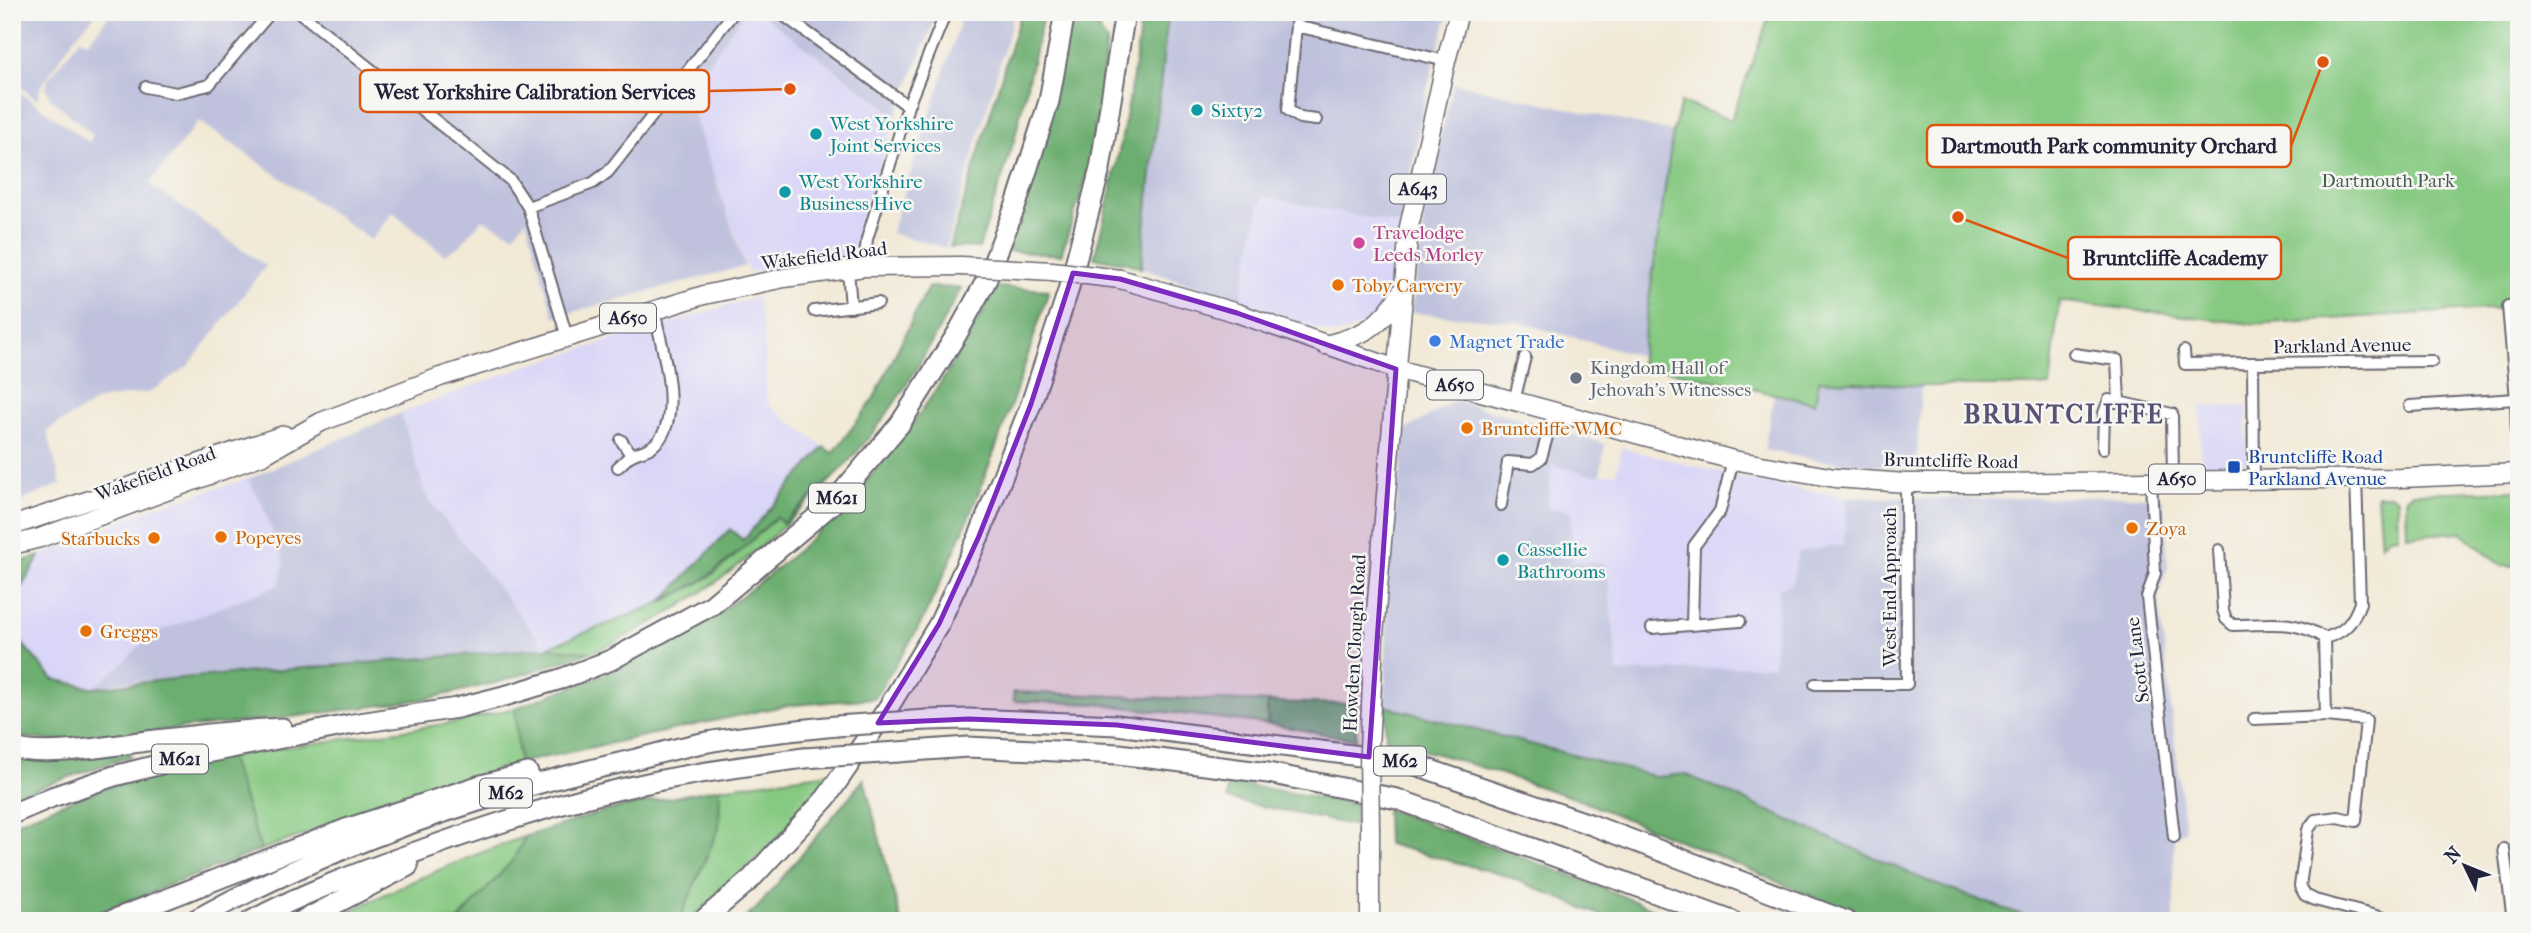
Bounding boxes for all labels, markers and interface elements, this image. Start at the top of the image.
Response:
callout: West Yorkshire Calibration Services [360,70,709,112]
text: West Yorkshire Calibration Services [373,80,696,104]
place label: Sixty2 [1211,100,1263,122]
marker: Sixty2 [1189,102,1205,118]
place label: West Yorkshire Joint Services [828,113,954,157]
callout: Dartmouth Park community Orchard [1927,125,2291,167]
marker: West Yorkshire Joint Services [808,126,824,142]
text: Dartmouth Park community Orchard [1941,134,2278,158]
park label: Dartmouth Park [2321,170,2455,192]
place label: West Yorkshire Business Hive [798,171,923,215]
road number: A643 [1390,174,1446,204]
marker: West Yorkshire Business Hive [777,184,793,200]
place label: Travelodge Leeds Morley [1373,222,1485,266]
marker: Travelodge Leeds Morley [1351,235,1367,251]
street label: Wakefield Road [759,237,889,275]
callout: Bruntcliffe Academy [2068,237,2281,279]
text: Bruntcliffe Academy [2083,246,2269,270]
place label: Toby Carvery [1352,275,1463,297]
marker: Toby Carvery [1330,277,1346,293]
road number: A650 [600,304,656,332]
place label: Magnet Trade [1449,331,1565,353]
marker: Magnet Trade [1427,333,1443,349]
street label: Parkland Avenue [2273,334,2411,358]
place label: Kingdom Hall of Jehovah's Witnesses [1588,357,1751,401]
road number: A650 [1427,370,1483,400]
marker: Kingdom Hall of Jehovah's Witnesses [1568,370,1584,386]
district label: BRUNTCLIFFE [1963,399,2165,430]
place label: Bruntcliffe WMC [1481,418,1622,440]
marker: Bruntcliffe WMC [1459,420,1475,436]
street label: Wakefield Road [91,442,219,506]
place label: Bruntcliffe Road Parkland Avenue [2248,446,2387,490]
street label: Bruntcliffe Road [1883,449,2019,473]
marker: Bruntcliffe Road Parkland Avenue [2226,459,2242,475]
road number: A650 [2149,464,2205,494]
road number: M621 [809,484,865,512]
street label: West End Approach [1879,507,1901,668]
place label: Zoya [2146,518,2187,540]
marker: Zoya [2124,520,2140,536]
place label: Popeyes [235,527,301,549]
place label: Starbucks [61,528,140,550]
marker: Popeyes [213,529,229,545]
marker: Starbucks [146,530,162,546]
place label: Cassellie Bathrooms [1517,539,1606,583]
marker: Cassellie Bathrooms [1495,552,1511,568]
street label: Howden Clough Road [1339,553,1371,732]
street label: Scott Lane [2122,616,2154,704]
place label: Greggs [100,621,158,643]
marker: Greggs [78,623,94,639]
road number: M621 [152,744,208,774]
road number: M62 [1374,746,1426,776]
road number: M62 [480,778,532,808]
north arrow [2430,832,2500,902]
text: N [2440,842,2467,868]

